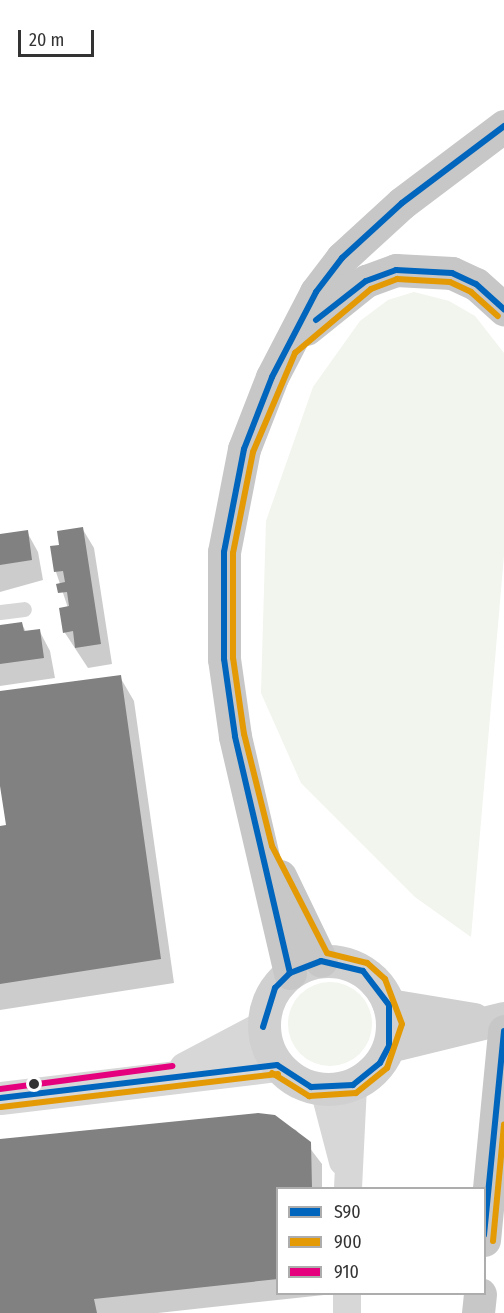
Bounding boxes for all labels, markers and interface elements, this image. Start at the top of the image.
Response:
scale bar [21,18,98,56]
text: 20 m [29,29,64,51]
unlabelled marker [28,1078,40,1090]
legend [276,1187,486,1295]
text: S90 [334,1201,361,1223]
text: 900 [334,1231,362,1253]
text: 910 [334,1261,359,1283]

